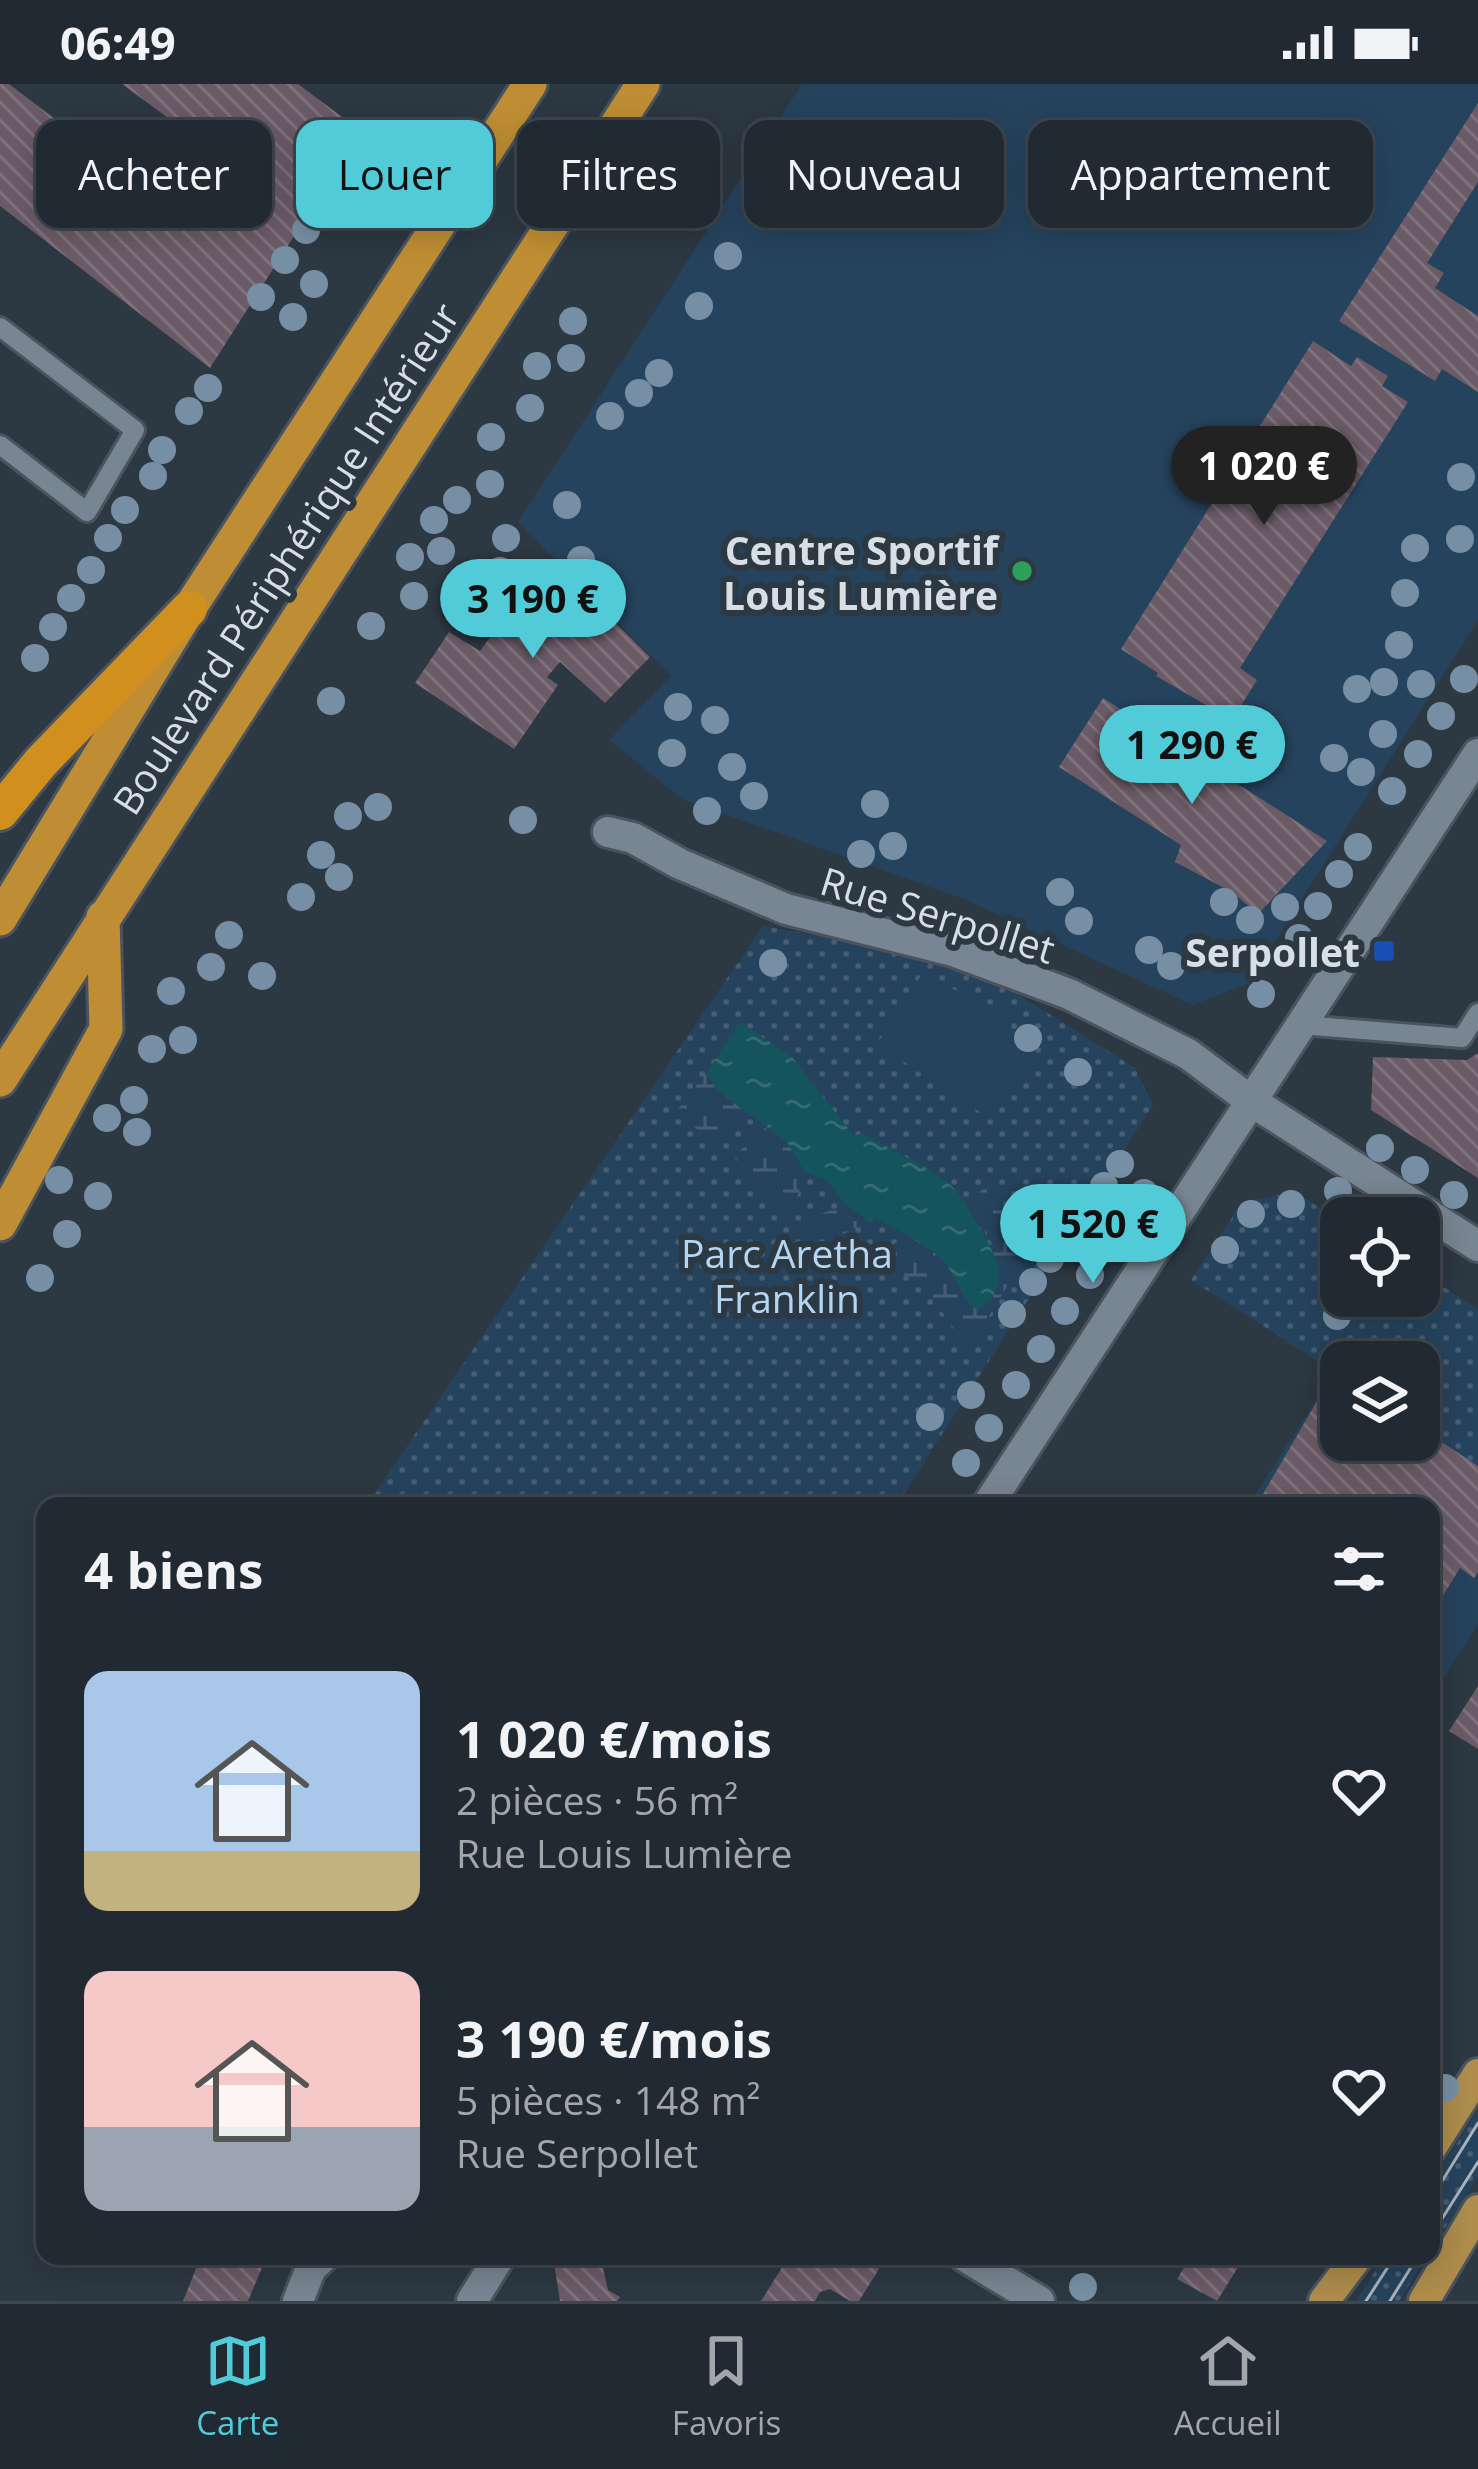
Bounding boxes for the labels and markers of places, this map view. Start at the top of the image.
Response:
pin: 1 020 € [1153,426,1375,528]
place label: Centre Sportif Louis Lumière [723,523,1000,621]
marker: Centre Sportif Louis Lumière [1009,558,1035,584]
pin: 3 190 € [422,559,644,661]
pin: 1 290 € [1081,705,1303,807]
place label: Serpollet [1185,925,1360,978]
marker: Serpollet [1371,938,1397,964]
pin: 1 520 € [982,1184,1204,1286]

